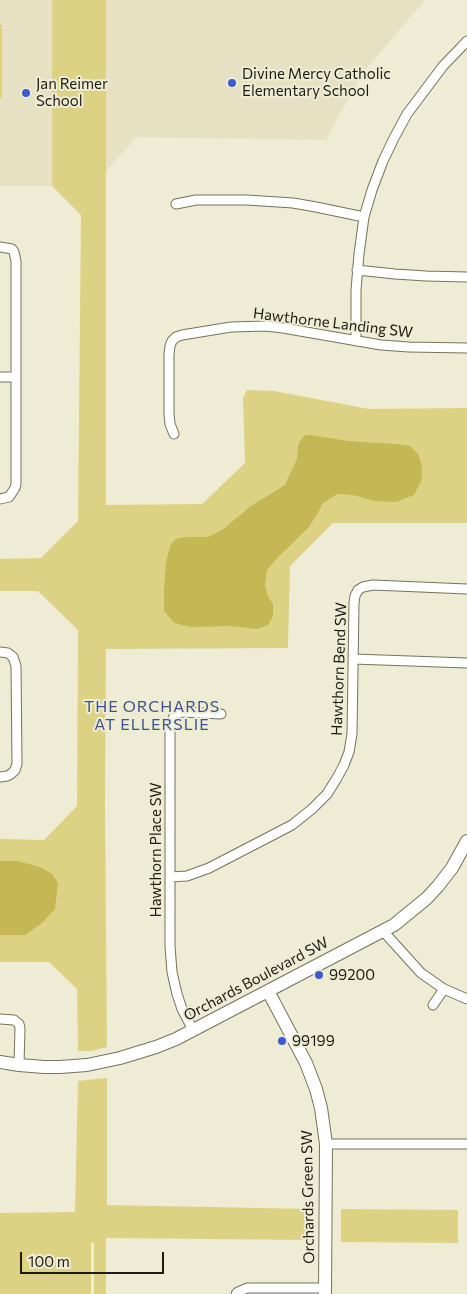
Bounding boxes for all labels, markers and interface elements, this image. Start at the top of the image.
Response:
place label: Divine Mercy Catholic Elementary School [242,65,391,100]
place label: Jan Reimer School [36,75,108,110]
marker: Divine Mercy Catholic Elementary School [226,77,238,89]
marker: Jan Reimer School [20,87,32,99]
street label: Hawthorne Landing SW [252,304,414,342]
street label: Hawthorn Bend SW [328,602,350,736]
district label: THE ORCHARDS AT ELLERSLIE [82,697,222,735]
street label: Hawthorn Place SW [147,782,165,918]
street label: Orchards Boulevard SW [181,933,331,1025]
place label: 99200 [329,966,375,984]
marker: 99200 [313,969,325,981]
place label: 99199 [292,1032,335,1050]
marker: 99199 [276,1035,288,1047]
street label: Orchards Green SW [298,1130,318,1264]
scale bar [22,1242,166,1274]
text: 100 m [28,1252,70,1270]

